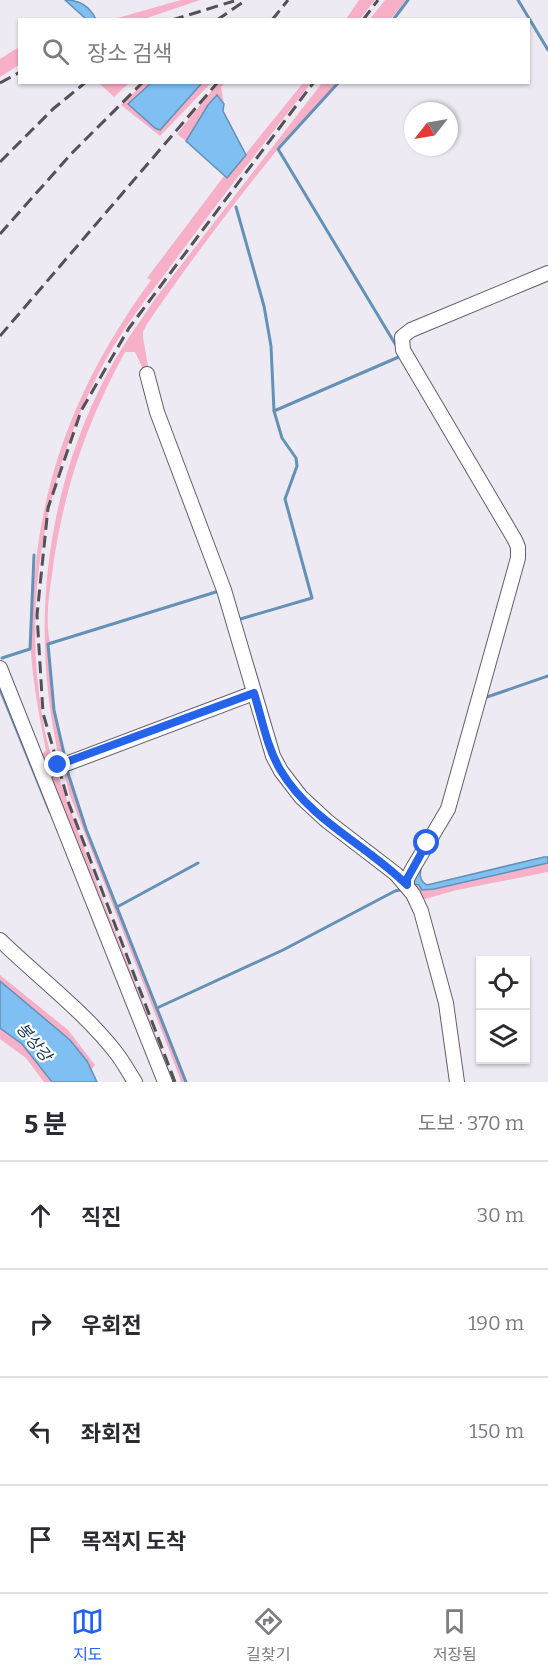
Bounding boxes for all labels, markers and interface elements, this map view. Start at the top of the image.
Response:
search box [18,18,530,84]
icon: search [39,35,72,68]
text: 장소 검색 [87,40,172,67]
north arrow [404,102,458,156]
route end [44,751,70,777]
route start [413,829,439,855]
map controls [476,956,530,1064]
button: locate [476,956,530,1010]
button: layers [476,1010,530,1064]
water label: 봉상강 [13,1019,57,1067]
text: 5 분 [24,1109,67,1140]
text: 도보 · 370 m [418,1111,524,1135]
icon: ahead [24,1199,57,1232]
text: 30 m [477,1203,524,1227]
text: 직진 [81,1204,121,1231]
icon: right [24,1307,57,1340]
text: 190 m [468,1311,524,1335]
text: 우회전 [81,1312,142,1339]
icon: left [24,1415,57,1448]
text: 150 m [469,1419,524,1443]
text: 좌회전 [81,1420,142,1447]
icon: arrive [24,1523,57,1556]
text: 목적지 도착 [81,1528,186,1555]
tab: 지도 [71,1605,104,1665]
tab: 길찾기 [246,1605,291,1665]
tab: 저장됨 [433,1605,477,1665]

